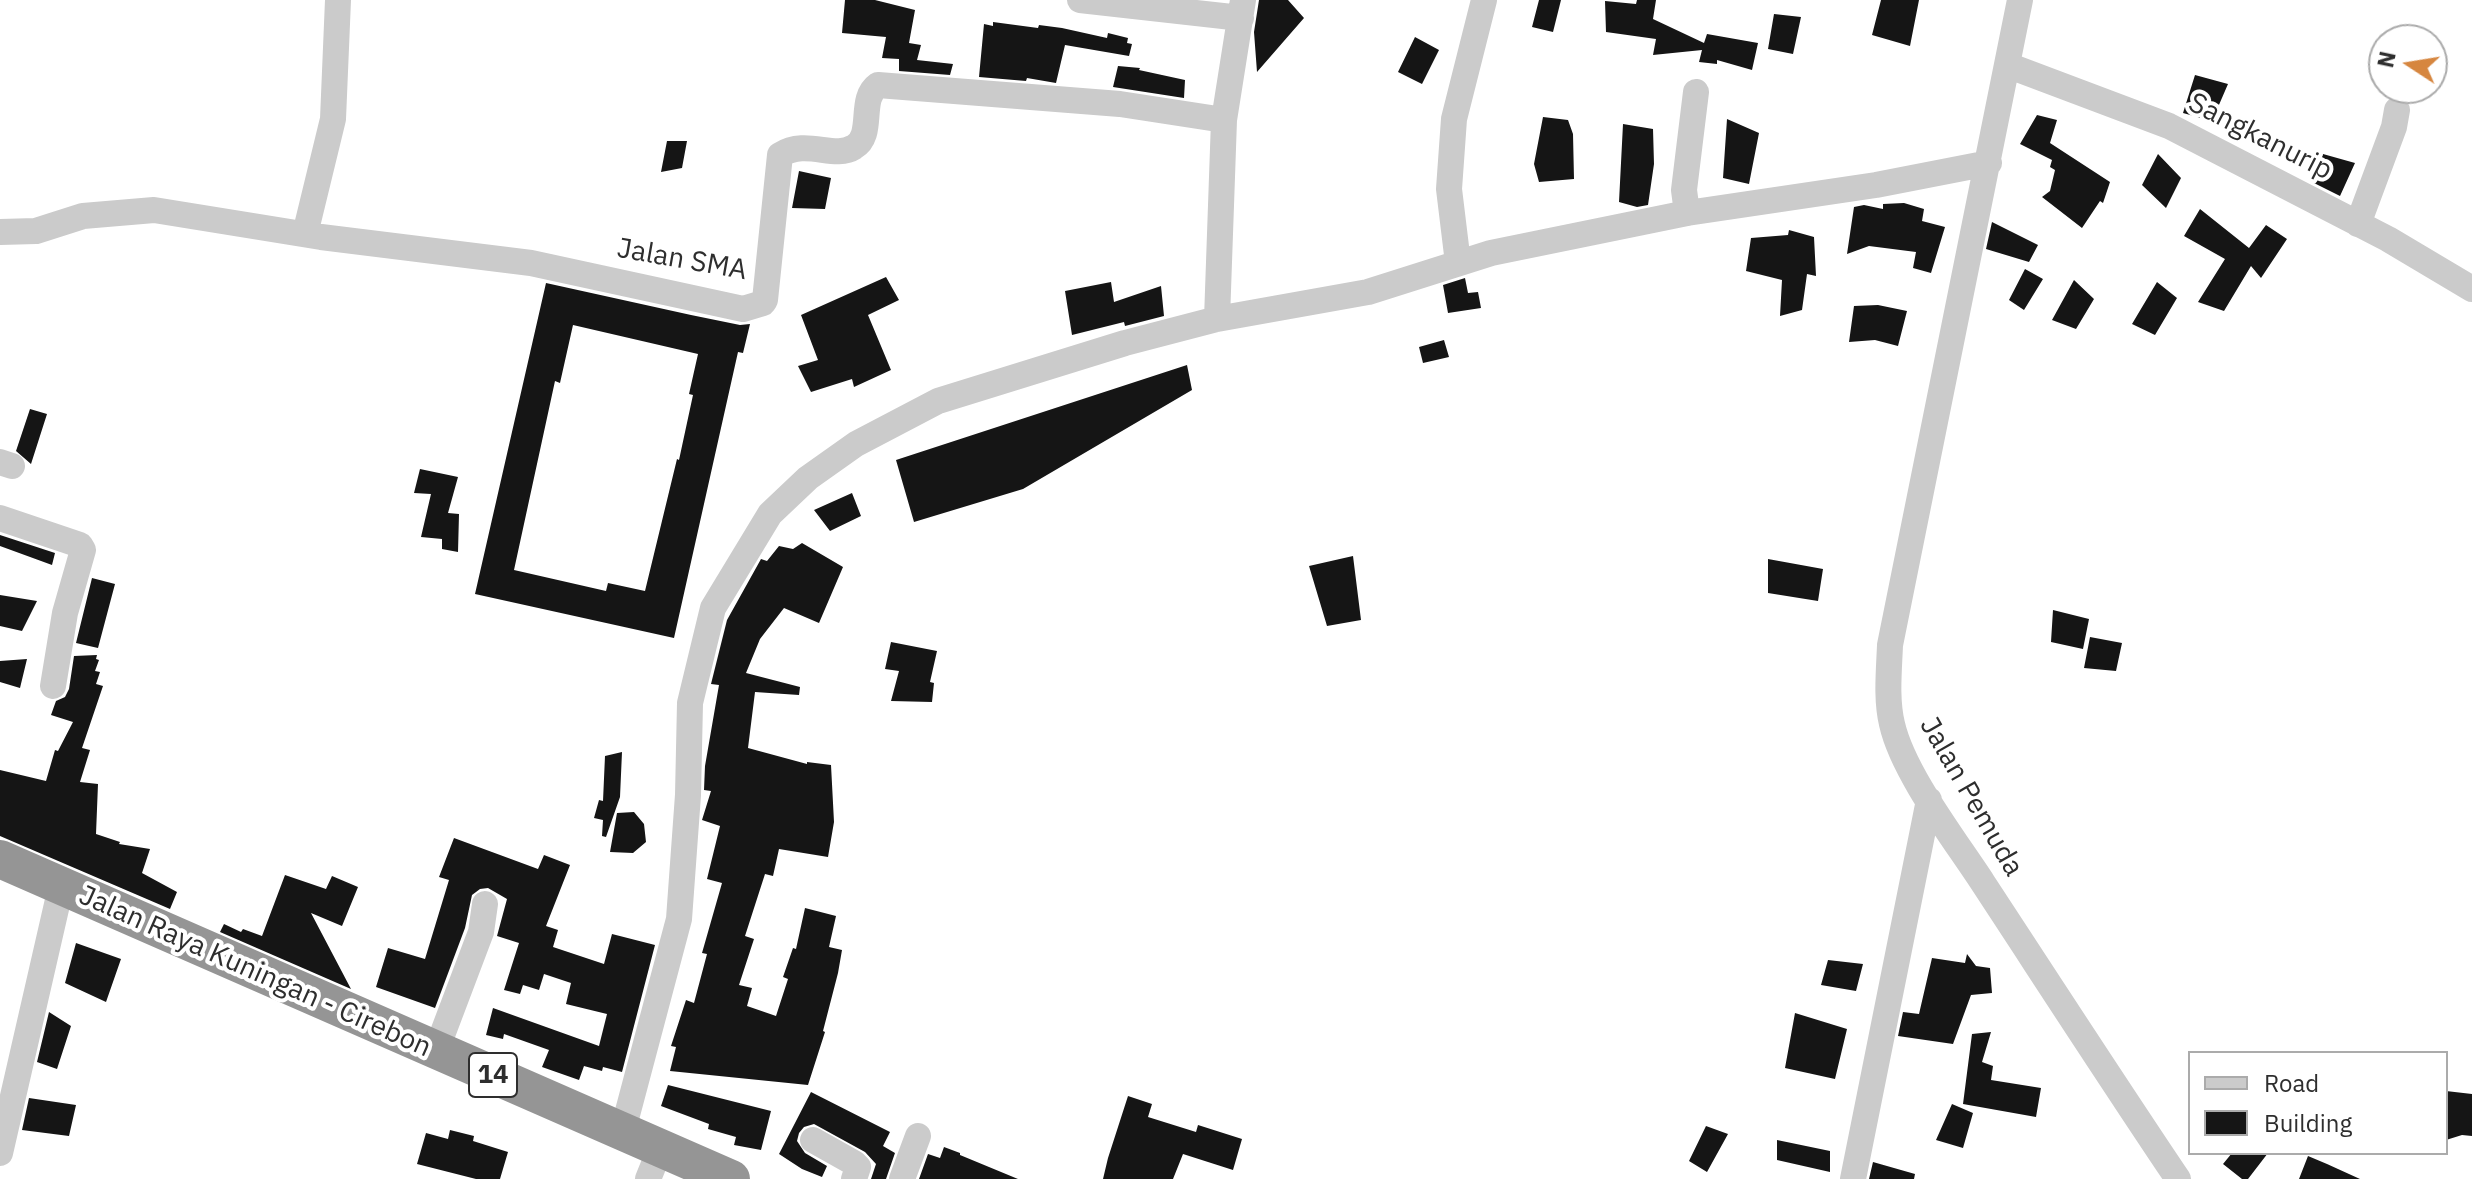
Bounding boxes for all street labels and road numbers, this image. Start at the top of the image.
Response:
street label: Sangkanurip [2183,86,2337,188]
street label: Jalan SMA [614,232,750,288]
street label: Jalan Pemuda [1912,712,2030,882]
street label: Jalan Raya Kuningan - Cirebon [74,879,436,1065]
road number: 14 [469,1053,517,1097]

